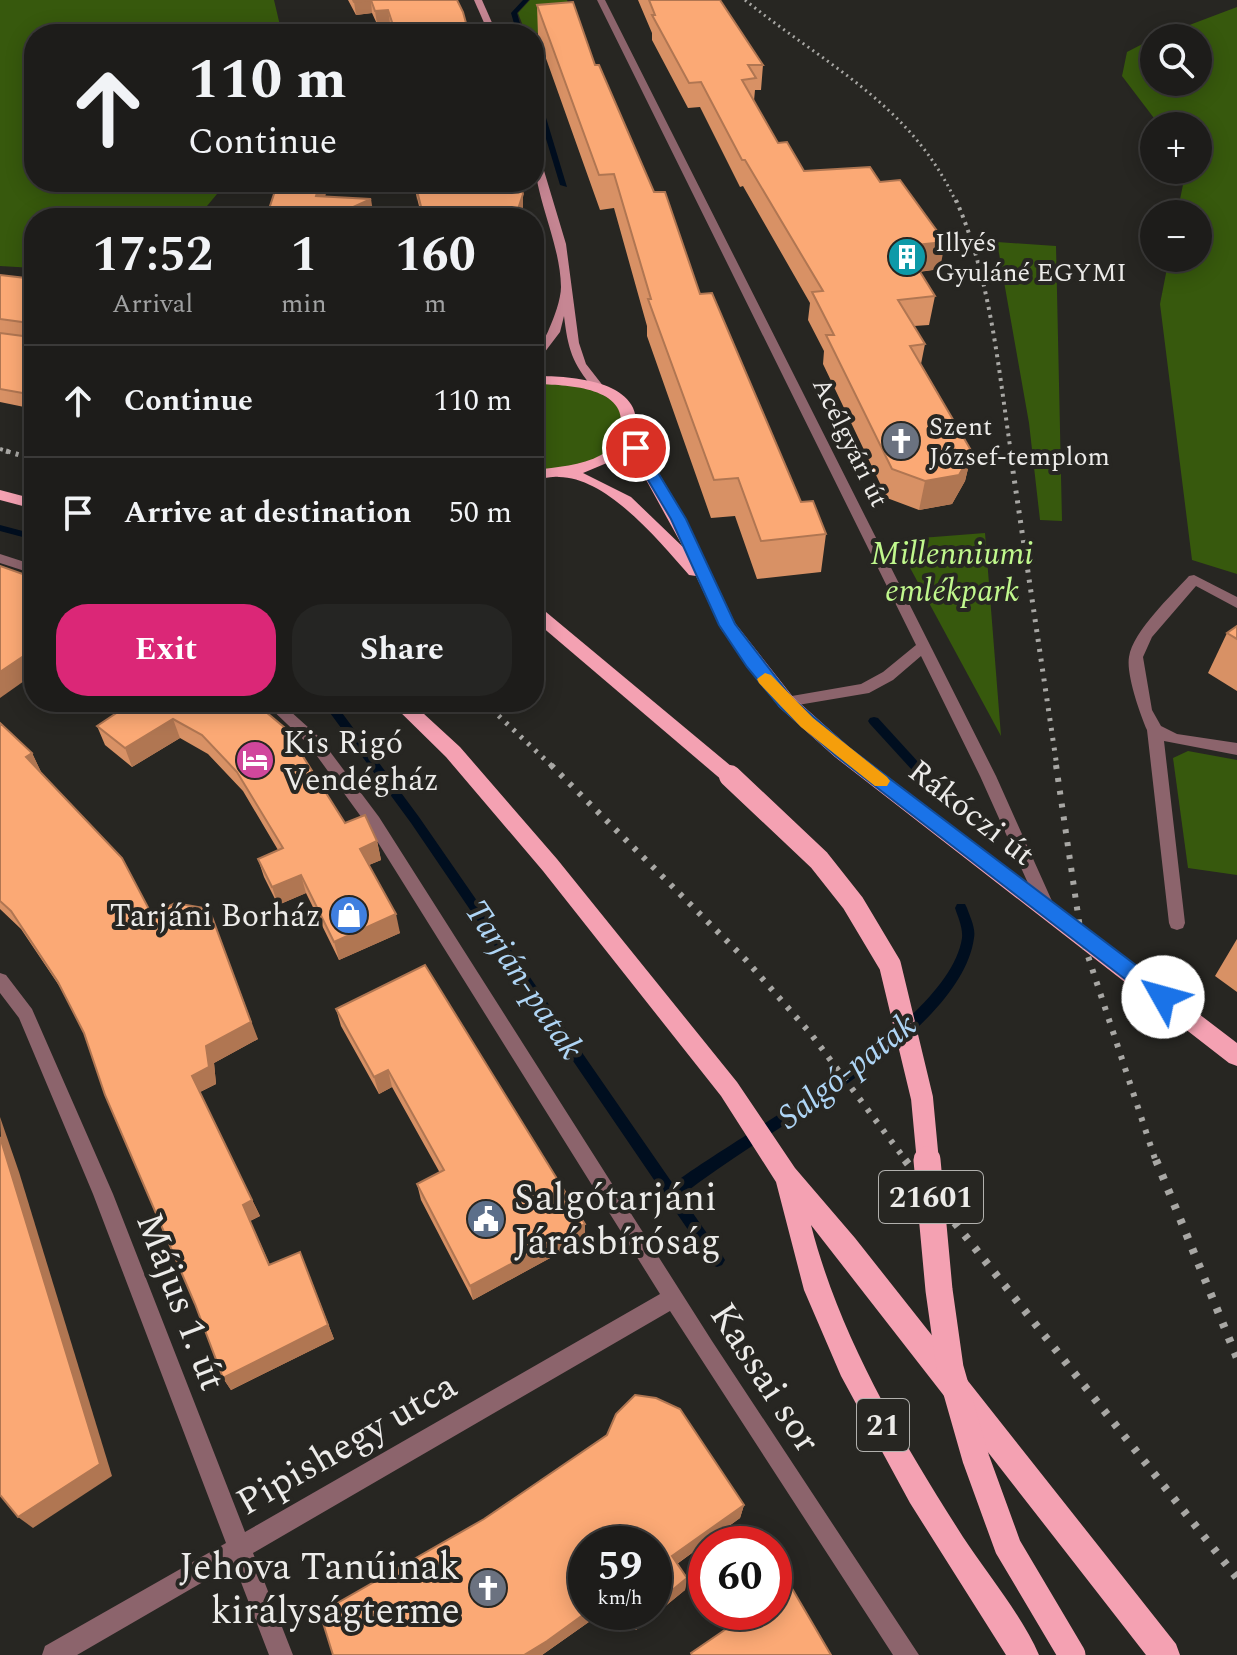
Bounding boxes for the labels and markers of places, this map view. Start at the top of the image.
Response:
place label: Illyés Gyuláné EGYMI [935,223,1127,293]
building icon: Illyés Gyuláné EGYMI [886,236,928,278]
place label: Szent József-templom [929,407,1110,477]
pin [602,414,670,482]
church icon: Szent József-templom [880,420,922,462]
place label: Kis Rigó Vendégház [283,719,439,805]
hotel icon: Kis Rigó Vendégház [234,739,276,781]
place label: Tarjáni Borház [110,892,321,941]
shop icon: Tarjáni Borház [328,894,370,936]
place label: Salgótarjáni Járásbíróság [514,1170,721,1272]
public building icon: Salgótarjáni Járásbíróság [465,1198,507,1240]
place label: Jehova Tanúinak királyságterme [179,1539,460,1641]
church icon: Jehova Tanúinak királyságterme [467,1567,509,1609]

